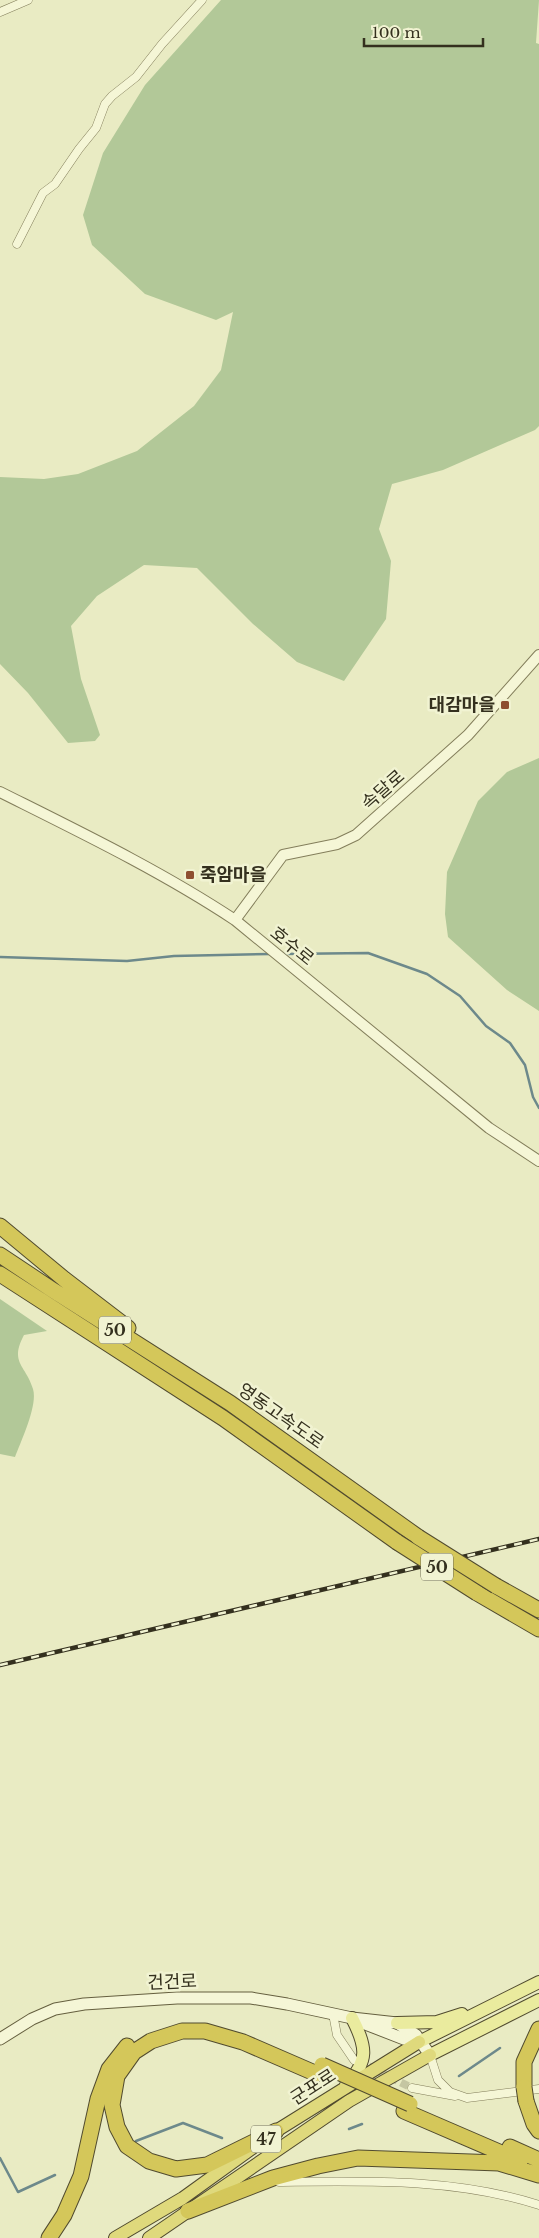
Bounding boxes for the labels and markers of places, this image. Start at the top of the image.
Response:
place label: 대감마을 [429,694,495,716]
marker: 대감마을 [499,699,511,711]
place label: 죽암마을 [200,864,266,886]
marker: 죽암마을 [184,869,196,881]

